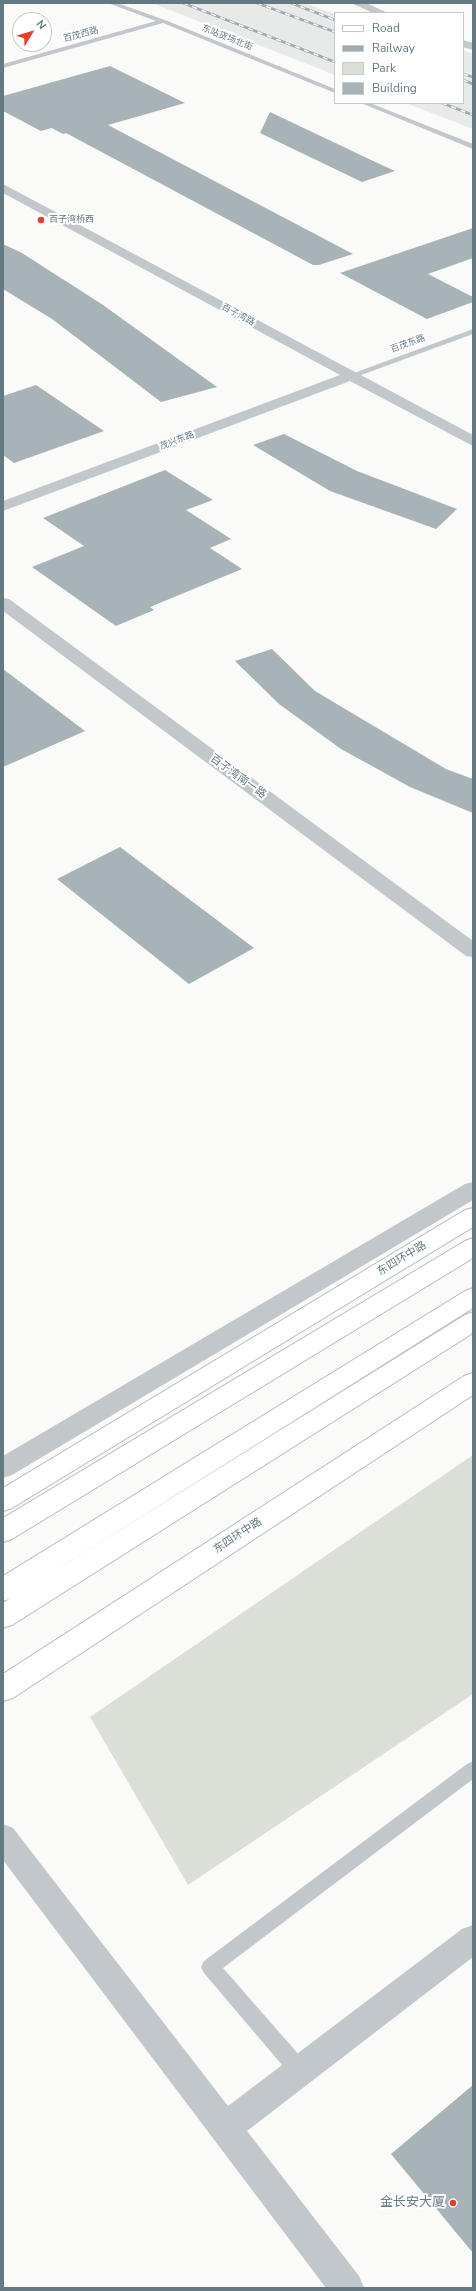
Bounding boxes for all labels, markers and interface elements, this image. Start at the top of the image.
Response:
north arrow [12,12,52,52]
legend [334,12,464,104]
text: N [33,17,50,33]
text: Road [372,20,400,36]
street label: 东站货场北街 [200,23,254,53]
street label: 百茂西路 [62,25,100,45]
text: Railway [372,40,415,56]
text: Park [372,60,396,76]
text: Building [372,80,417,96]
marker: 百子湾桥西 [36,215,46,225]
place label: 百子湾桥西 [49,215,94,225]
street label: 百子湾路 [220,302,256,328]
street label: 百茂东路 [389,333,427,355]
street label: 茂兴东路 [158,430,196,452]
street label: 百子湾南一路 [207,752,269,802]
street label: 东四环中路 [375,1239,429,1279]
street label: 东四环中路 [211,1515,265,1557]
place label: 金长安大厦 [380,2195,445,2211]
marker: 金长安大厦 [448,2198,458,2208]

